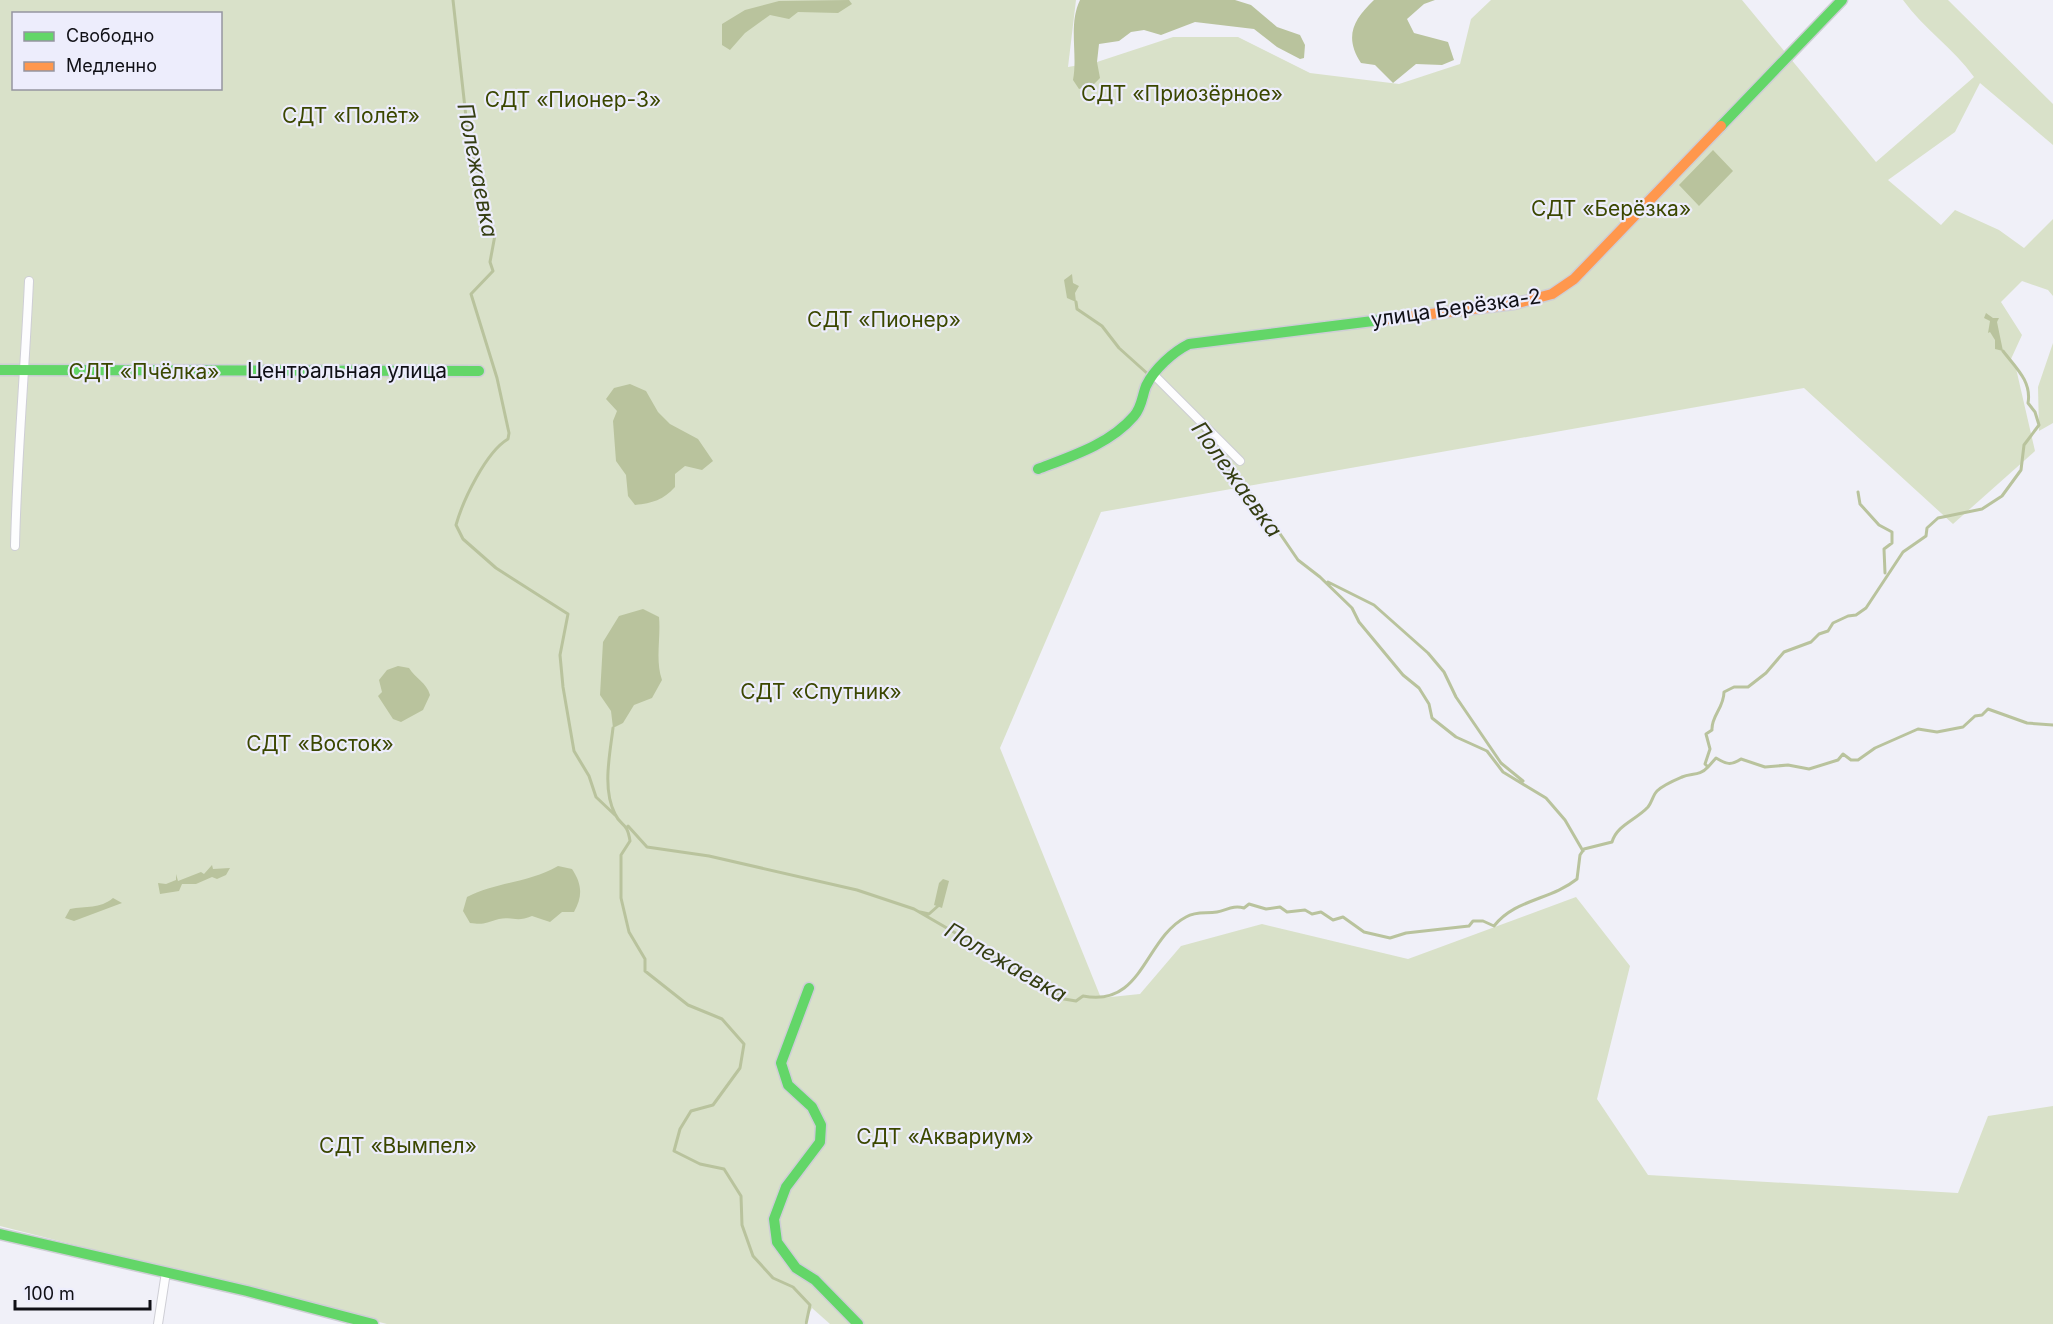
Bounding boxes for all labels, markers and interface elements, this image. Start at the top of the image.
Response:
legend [12,12,222,90]
text: Свободно [66,25,154,46]
text: Медленно [66,55,157,76]
park label: СДТ «Приозёрное» [1081,81,1283,106]
park label: СДТ «Пионер-3» [485,87,661,112]
water label: Полежаевка [452,101,504,239]
park label: СДТ «Полёт» [282,103,420,128]
park label: СДТ «Берёзка» [1531,196,1691,221]
street label: улица Берёзка-2 [1369,283,1543,332]
park label: СДТ «Пионер» [807,307,961,332]
street label: Центральная улица [247,358,447,383]
park label: СДТ «Пчёлка» [69,359,220,384]
water label: Полежаевка [1186,416,1288,542]
park label: СДТ «Спутник» [740,679,902,704]
park label: СДТ «Восток» [246,731,394,756]
water label: Полежаевка [940,917,1072,1007]
park label: СДТ «Аквариум» [856,1124,1034,1149]
park label: СДТ «Вымпел» [319,1133,477,1158]
scale bar [15,1273,150,1311]
text: 100 m [24,1283,75,1304]

